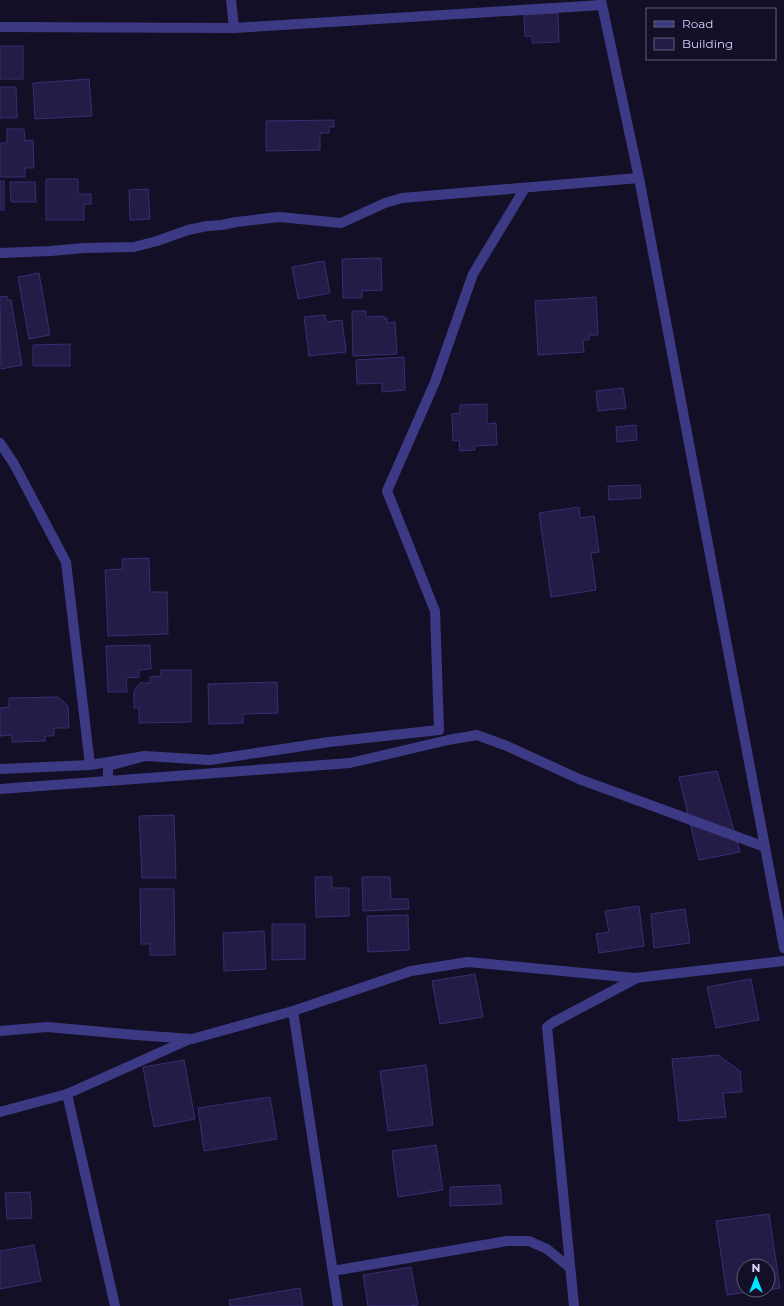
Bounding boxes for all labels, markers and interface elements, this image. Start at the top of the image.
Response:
legend [646,8,776,60]
text: Road [682,16,713,31]
text: Building [682,36,733,51]
north arrow [736,1258,776,1298]
text: N [752,1261,760,1275]

